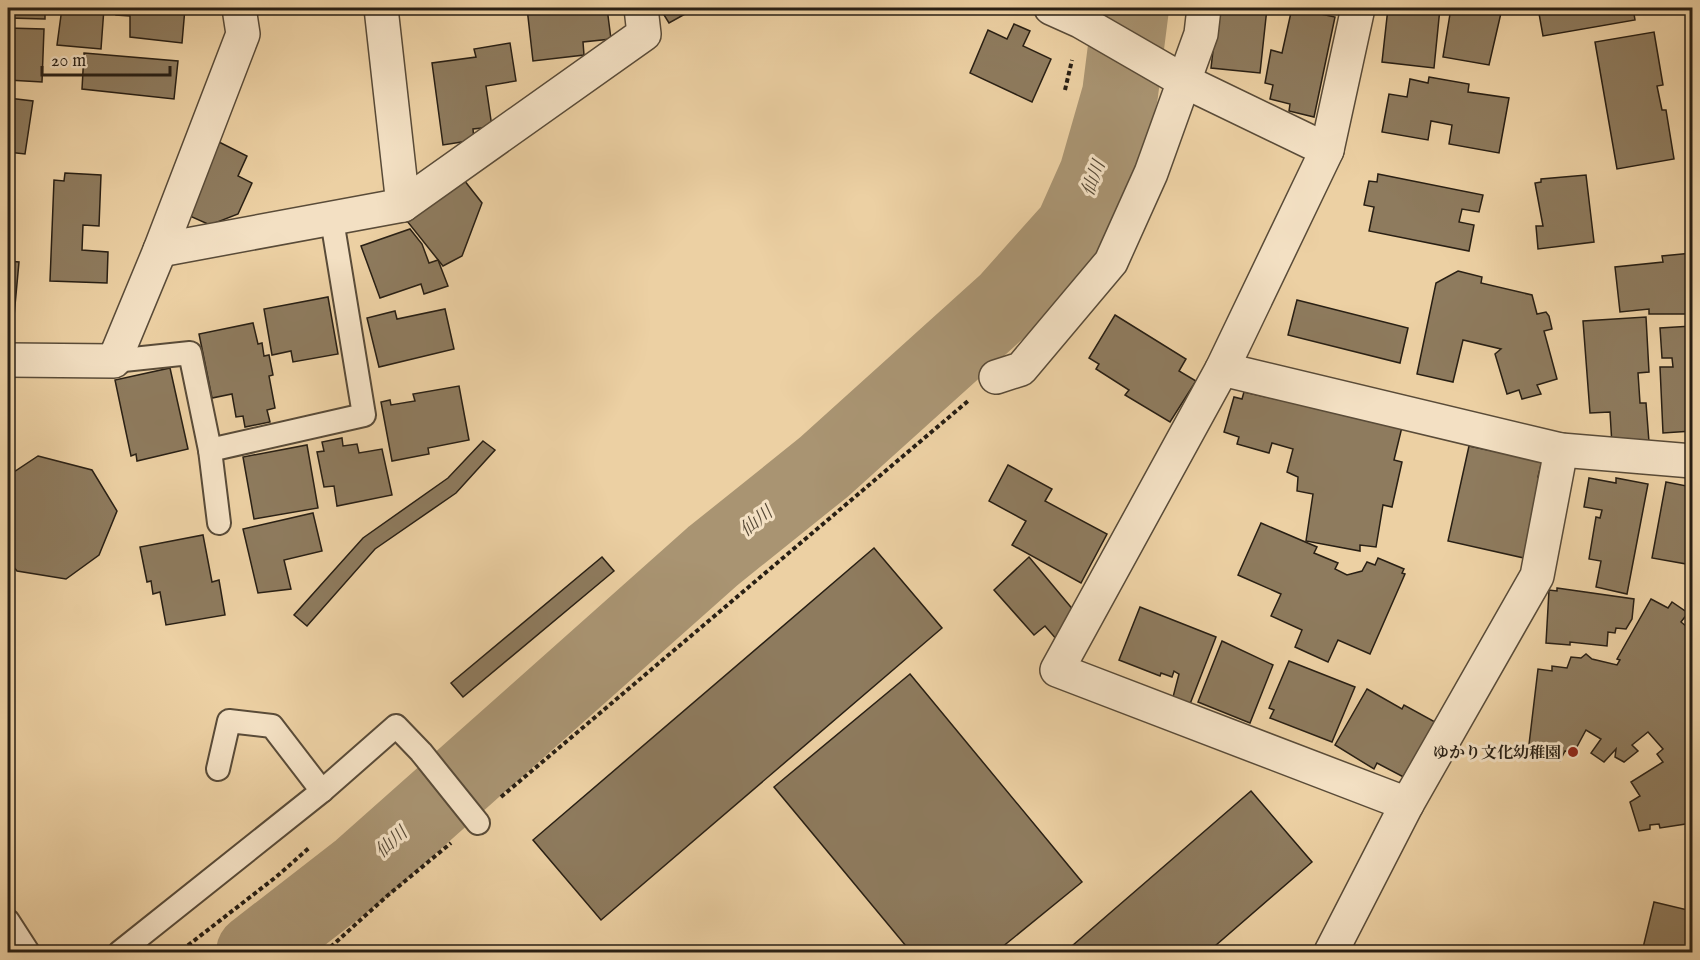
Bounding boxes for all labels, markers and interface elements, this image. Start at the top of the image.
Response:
scale bar [42,39,170,77]
text: 20 m [51,50,86,73]
water label: 仙川 [1077,156,1112,199]
water label: 仙川 [736,501,780,542]
place label: ゆかり文化幼稚園 [1433,744,1561,764]
marker: ゆかり文化幼稚園 [1566,745,1580,759]
water label: 仙川 [371,821,415,864]

